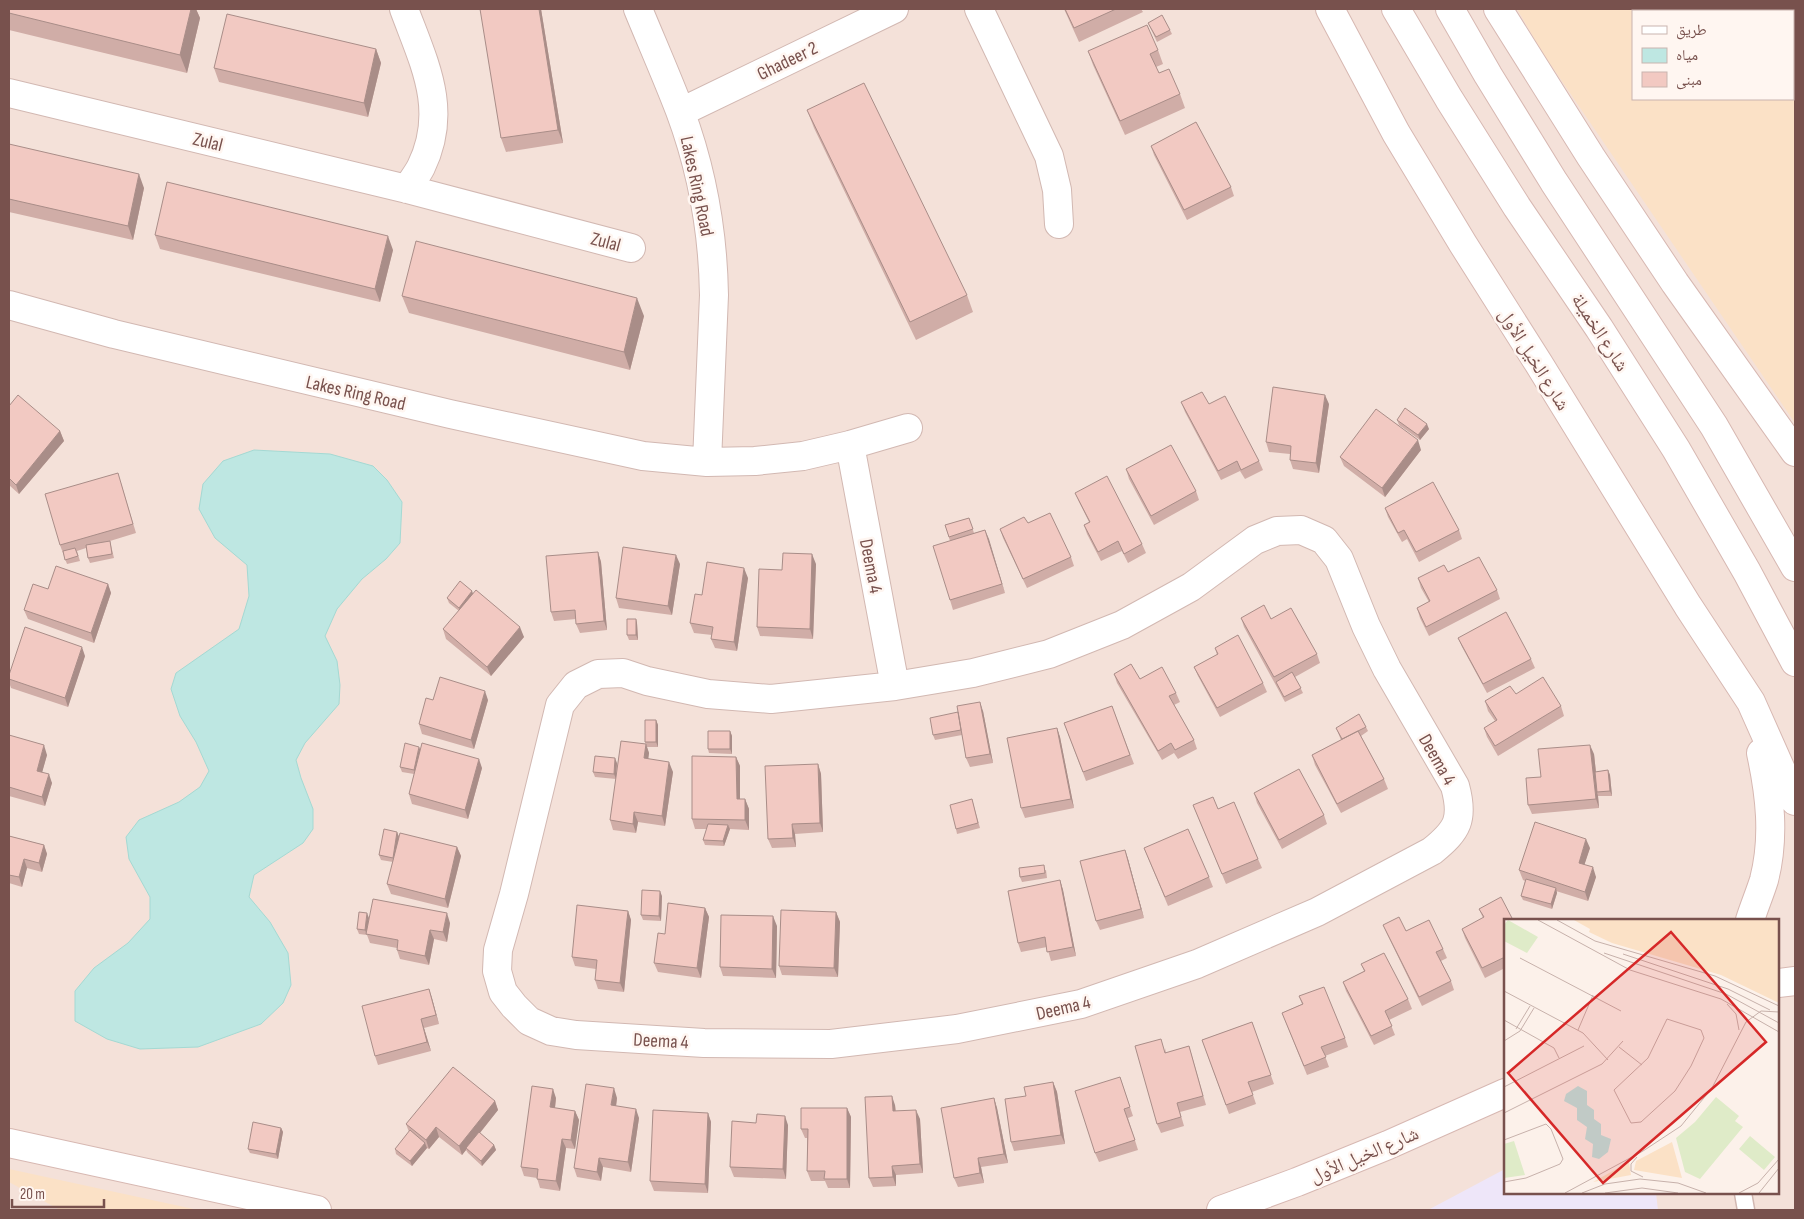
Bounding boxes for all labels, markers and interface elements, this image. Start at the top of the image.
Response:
legend [1632,10,1794,100]
text: طريق [1676,21,1707,40]
street label: Ghadeer 2 [754,37,822,86]
text: مياه [1676,46,1698,65]
text: مبنى [1676,71,1702,90]
street label: Zulal [190,128,225,157]
street label: Lakes Ring Road [675,134,718,238]
street label: Zulal [588,227,623,257]
street label: شارع الخميلة [1566,290,1633,376]
street label: شارع الخيل الأول [1493,305,1574,415]
street label: Lakes Ring Road [304,371,408,416]
street label: Deema 4 [854,537,887,596]
street label: Deema 4 [1413,730,1460,789]
inset map [1504,919,1779,1194]
street label: Deema 4 [1034,991,1093,1026]
street label: Deema 4 [633,1029,689,1054]
street label: شارع الخيل الأول [1307,1122,1422,1189]
scale bar [12,1176,105,1208]
text: 20 m [20,1185,45,1204]

